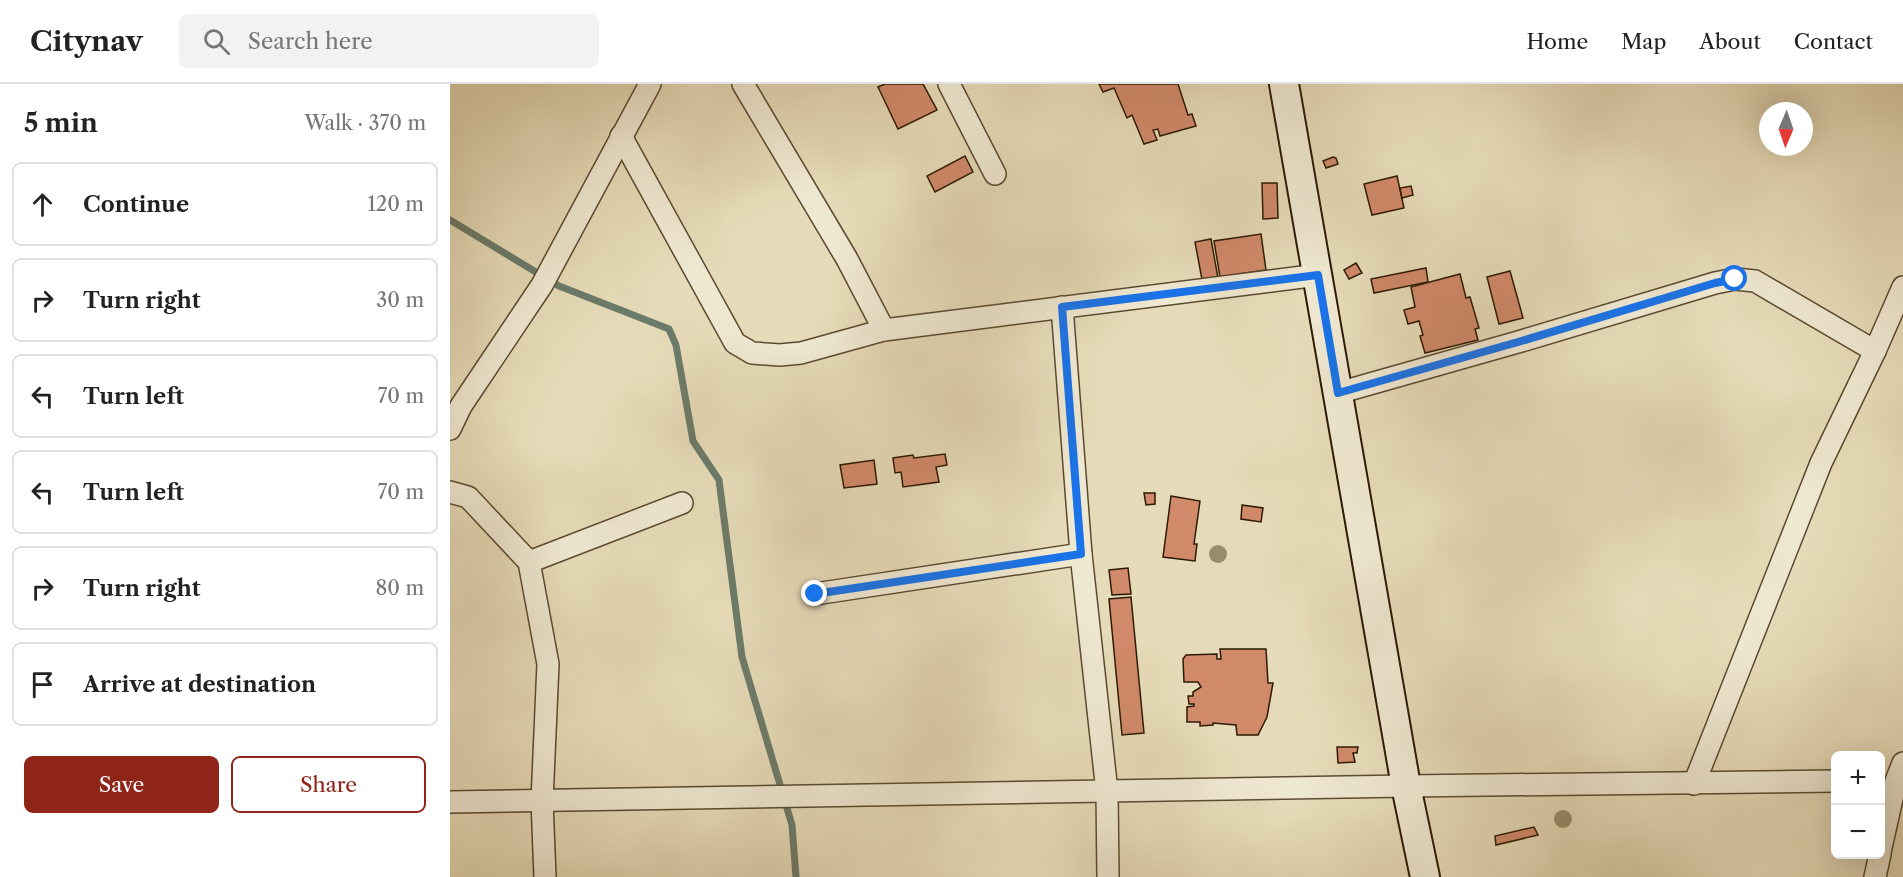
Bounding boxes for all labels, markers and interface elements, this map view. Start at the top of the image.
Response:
search box [179,14,599,68]
text: Citynav [30,24,143,58]
icon: search [200,25,233,58]
text: Search here [248,28,372,55]
text: Home [1527,29,1588,54]
text: Map [1621,29,1666,54]
text: About [1699,29,1761,54]
text: Contact [1794,29,1873,54]
north arrow [1759,102,1813,156]
text: 5 min [24,107,98,139]
text: Walk · 370 m [304,111,426,135]
icon: ahead [26,188,59,221]
text: Continue [83,191,189,218]
text: 120 m [367,192,424,216]
route start [1721,265,1747,291]
icon: right [26,284,59,317]
text: Turn right [83,287,201,314]
text: 30 m [376,288,424,312]
icon: left [26,380,59,413]
text: Turn left [83,383,184,410]
text: 70 m [378,384,424,408]
icon: left [26,476,59,509]
text: Turn left [83,479,184,506]
text: 70 m [378,480,424,504]
icon: right [26,572,59,605]
text: Turn right [83,575,201,602]
text: 80 m [376,576,424,600]
route end [801,580,827,606]
icon: arrive [26,668,59,701]
text: Arrive at destination [83,671,316,698]
map controls [1831,751,1885,859]
button: + [1831,751,1885,805]
button: Save [24,756,219,813]
button: Share [231,756,426,813]
button: − [1831,805,1885,859]

